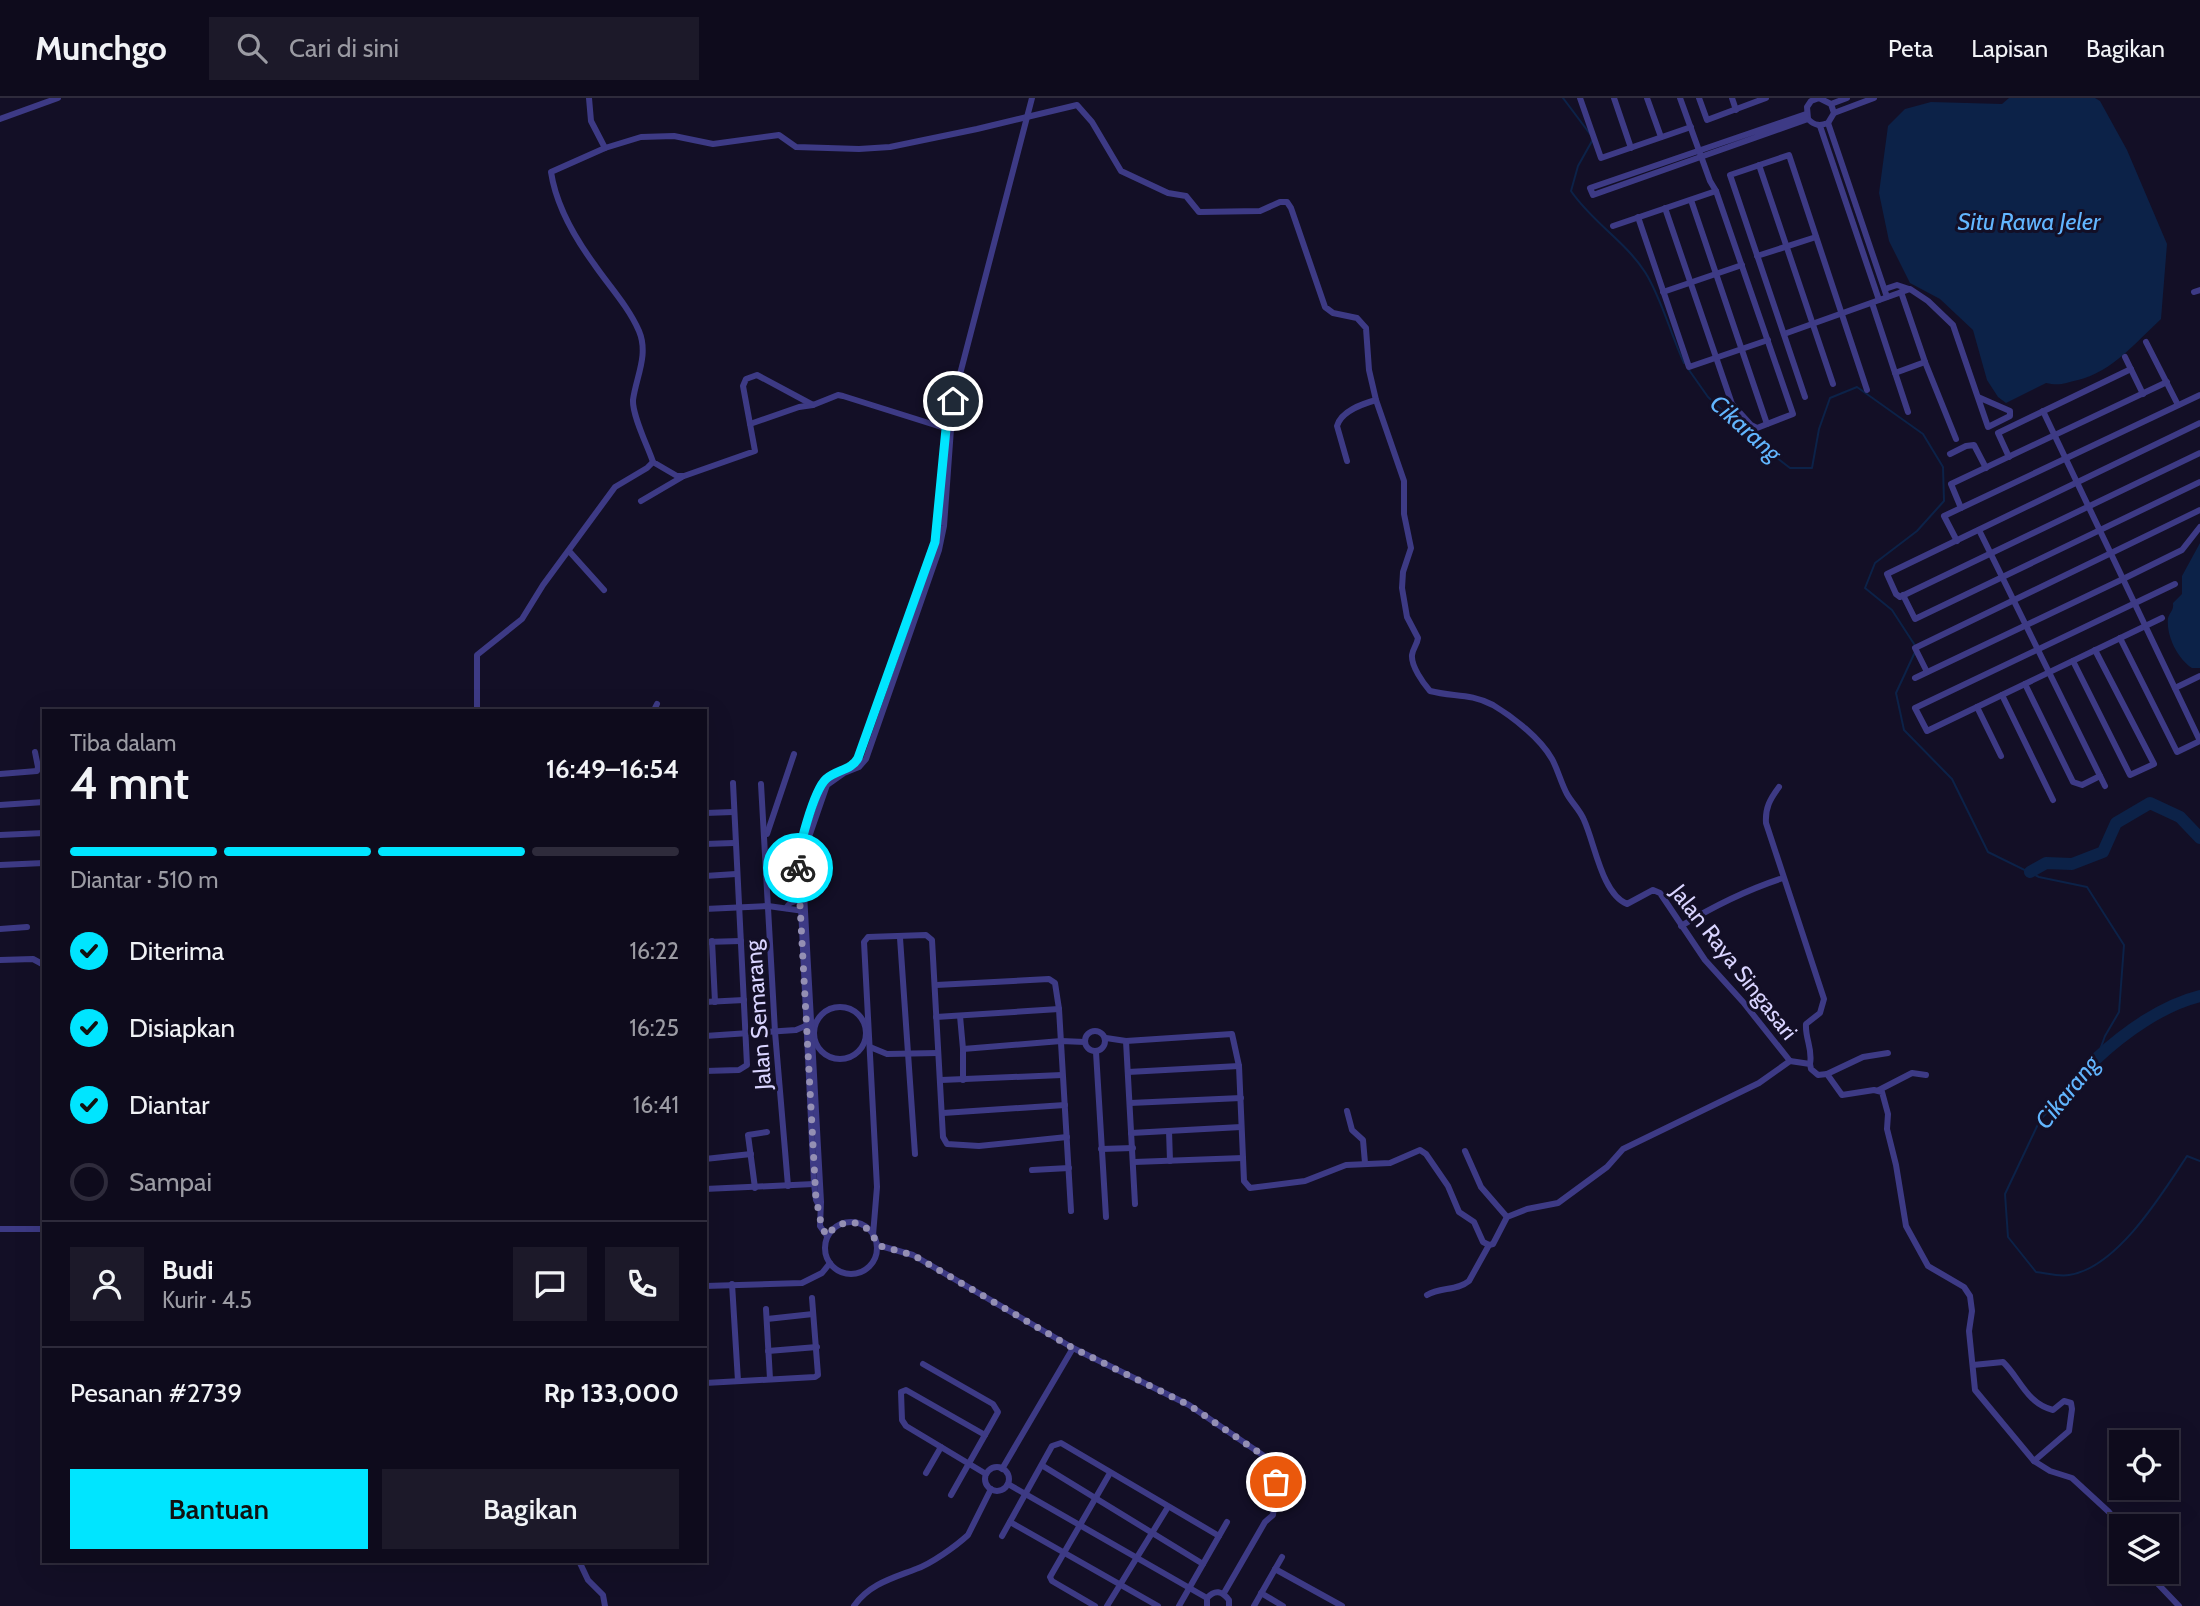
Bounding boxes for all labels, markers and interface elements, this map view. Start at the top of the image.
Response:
search box [209,17,699,80]
text: Munchgo [35,28,167,68]
icon: search [233,29,271,67]
text: Cari di sini [289,32,399,64]
text: Peta [1888,34,1933,63]
text: Lapisan [1971,34,2048,63]
text: Bagikan [2086,34,2165,63]
water label: Situ Rawa Jeler [1958,207,2102,236]
pin [923,371,983,431]
icon: home [934,382,972,420]
water label: Cikarang [1704,388,1788,468]
text: Tiba dalam [70,729,176,757]
text: 16:49–16:54 [546,753,679,785]
text: 4 mnt [70,755,189,811]
courier [763,833,833,903]
icon: bike [779,849,817,887]
text: Diantar · 510 m [70,866,218,894]
street label: Jalan Raya Singasari [1664,878,1803,1045]
icon: check [70,932,108,970]
text: Diterima [129,935,224,967]
text: 16:22 [630,937,679,965]
street label: Jalan Semarang [739,939,777,1092]
icon: check [70,1009,108,1047]
text: Disiapkan [129,1012,235,1044]
text: 16:25 [629,1014,679,1042]
water label: Cikarang [2029,1049,2106,1135]
icon: check [70,1086,108,1124]
text: Diantar [129,1089,210,1121]
text: 16:41 [633,1091,679,1119]
text: Sampai [129,1166,212,1198]
button: person [70,1247,144,1321]
button: chat [513,1247,587,1321]
button: phone [605,1247,679,1321]
text: Budi [162,1254,214,1286]
text: Kurir · 4.5 [162,1286,252,1314]
text: Pesanan #2739 [70,1377,242,1409]
text: Rp 133,000 [544,1377,679,1409]
map controls [2109,1430,2179,1584]
button: locate [2109,1430,2179,1500]
pin [1246,1452,1306,1512]
icon: bag [1257,1463,1295,1501]
button: Bantuan [70,1469,368,1549]
button: Bagikan [382,1469,679,1549]
button: layers [2109,1514,2179,1584]

